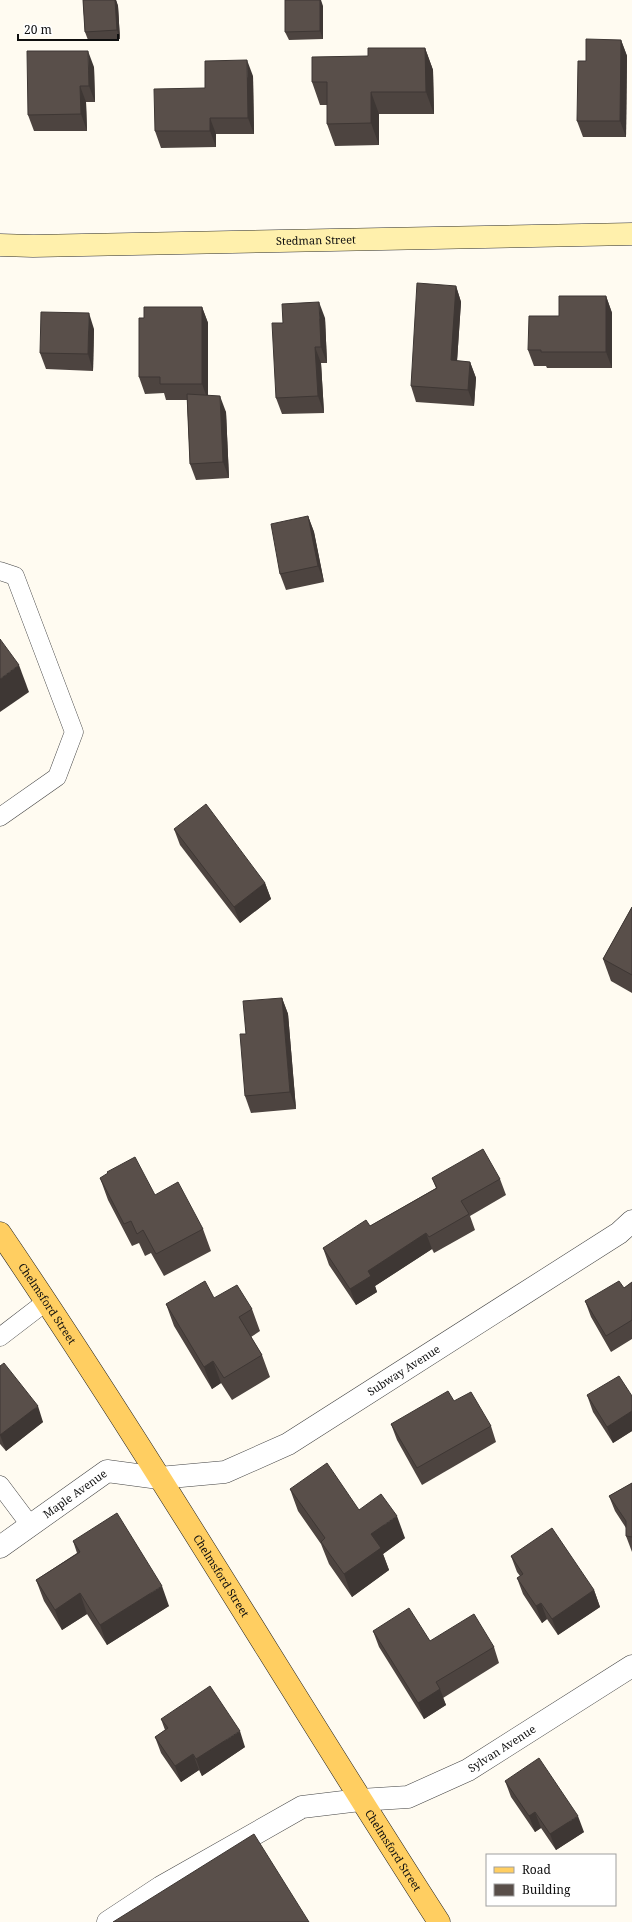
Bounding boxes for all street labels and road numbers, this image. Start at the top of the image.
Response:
street label: Stedman Street [276,232,356,248]
street label: Chelmsford Street [15,1260,80,1347]
street label: Subway Avenue [364,1341,443,1399]
street label: Maple Avenue [40,1465,110,1521]
street label: Chelmsford Street [190,1532,253,1620]
street label: Sylvan Avenue [465,1721,538,1775]
street label: Chelmsford Street [362,1806,425,1894]

